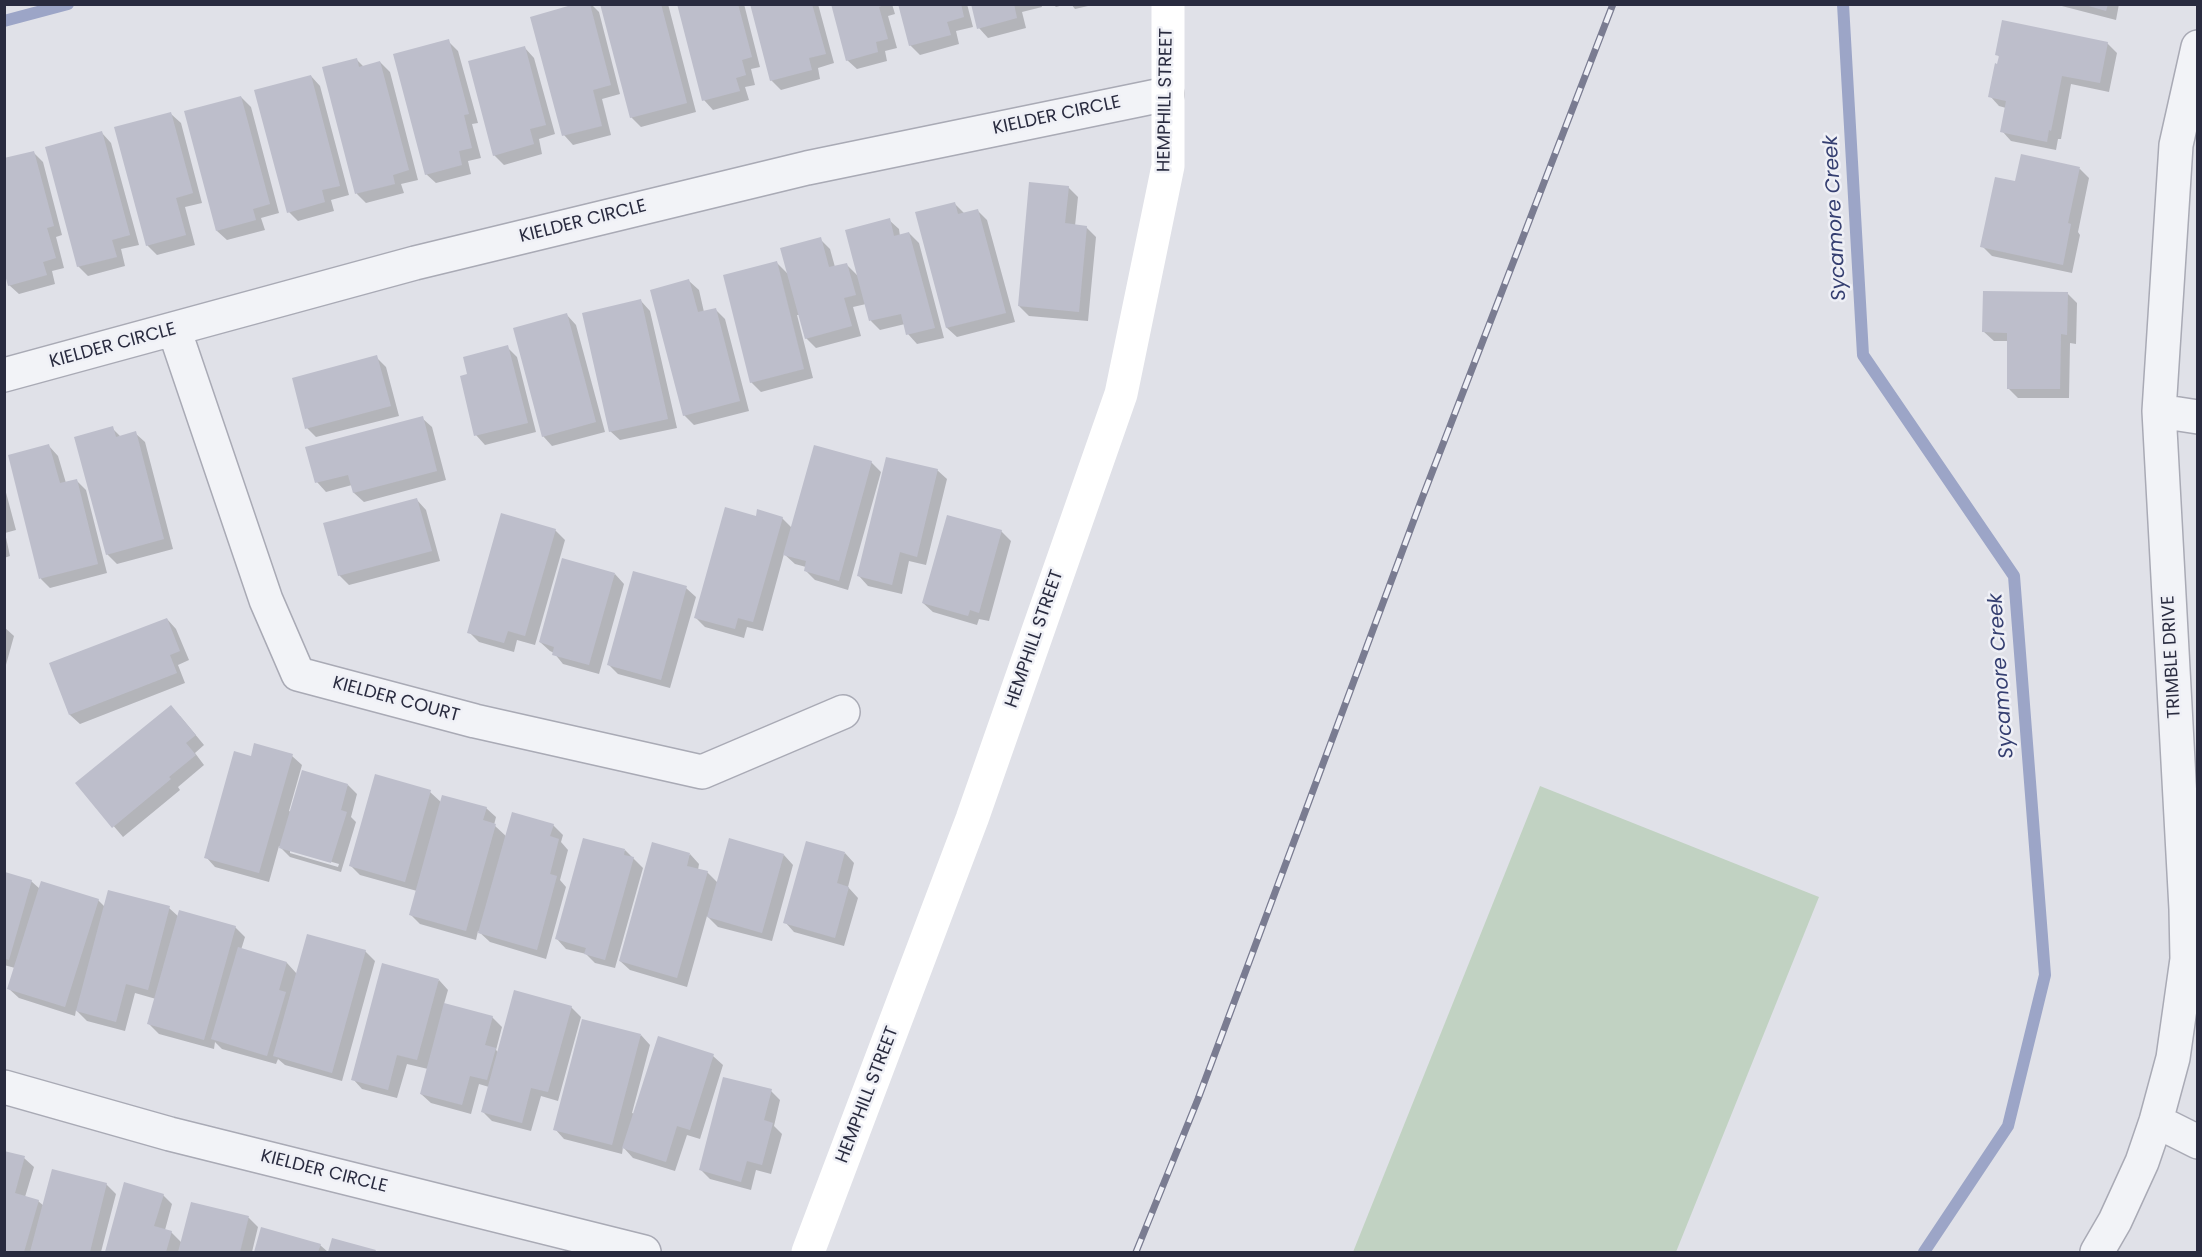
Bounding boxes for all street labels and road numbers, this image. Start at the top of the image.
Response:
street label: HEMPHILL STREET [1154,28,1178,172]
street label: KIELDER CIRCLE [991,92,1123,140]
street label: KIELDER CIRCLE [517,196,649,248]
street label: KIELDER CIRCLE [47,319,179,373]
street label: HEMPHILL STREET [1001,567,1069,711]
street label: TRIMBLE DRIVE [2158,595,2186,719]
street label: KIELDER COURT [330,673,462,727]
street label: HEMPHILL STREET [832,1024,904,1166]
street label: KIELDER CIRCLE [258,1146,390,1198]

